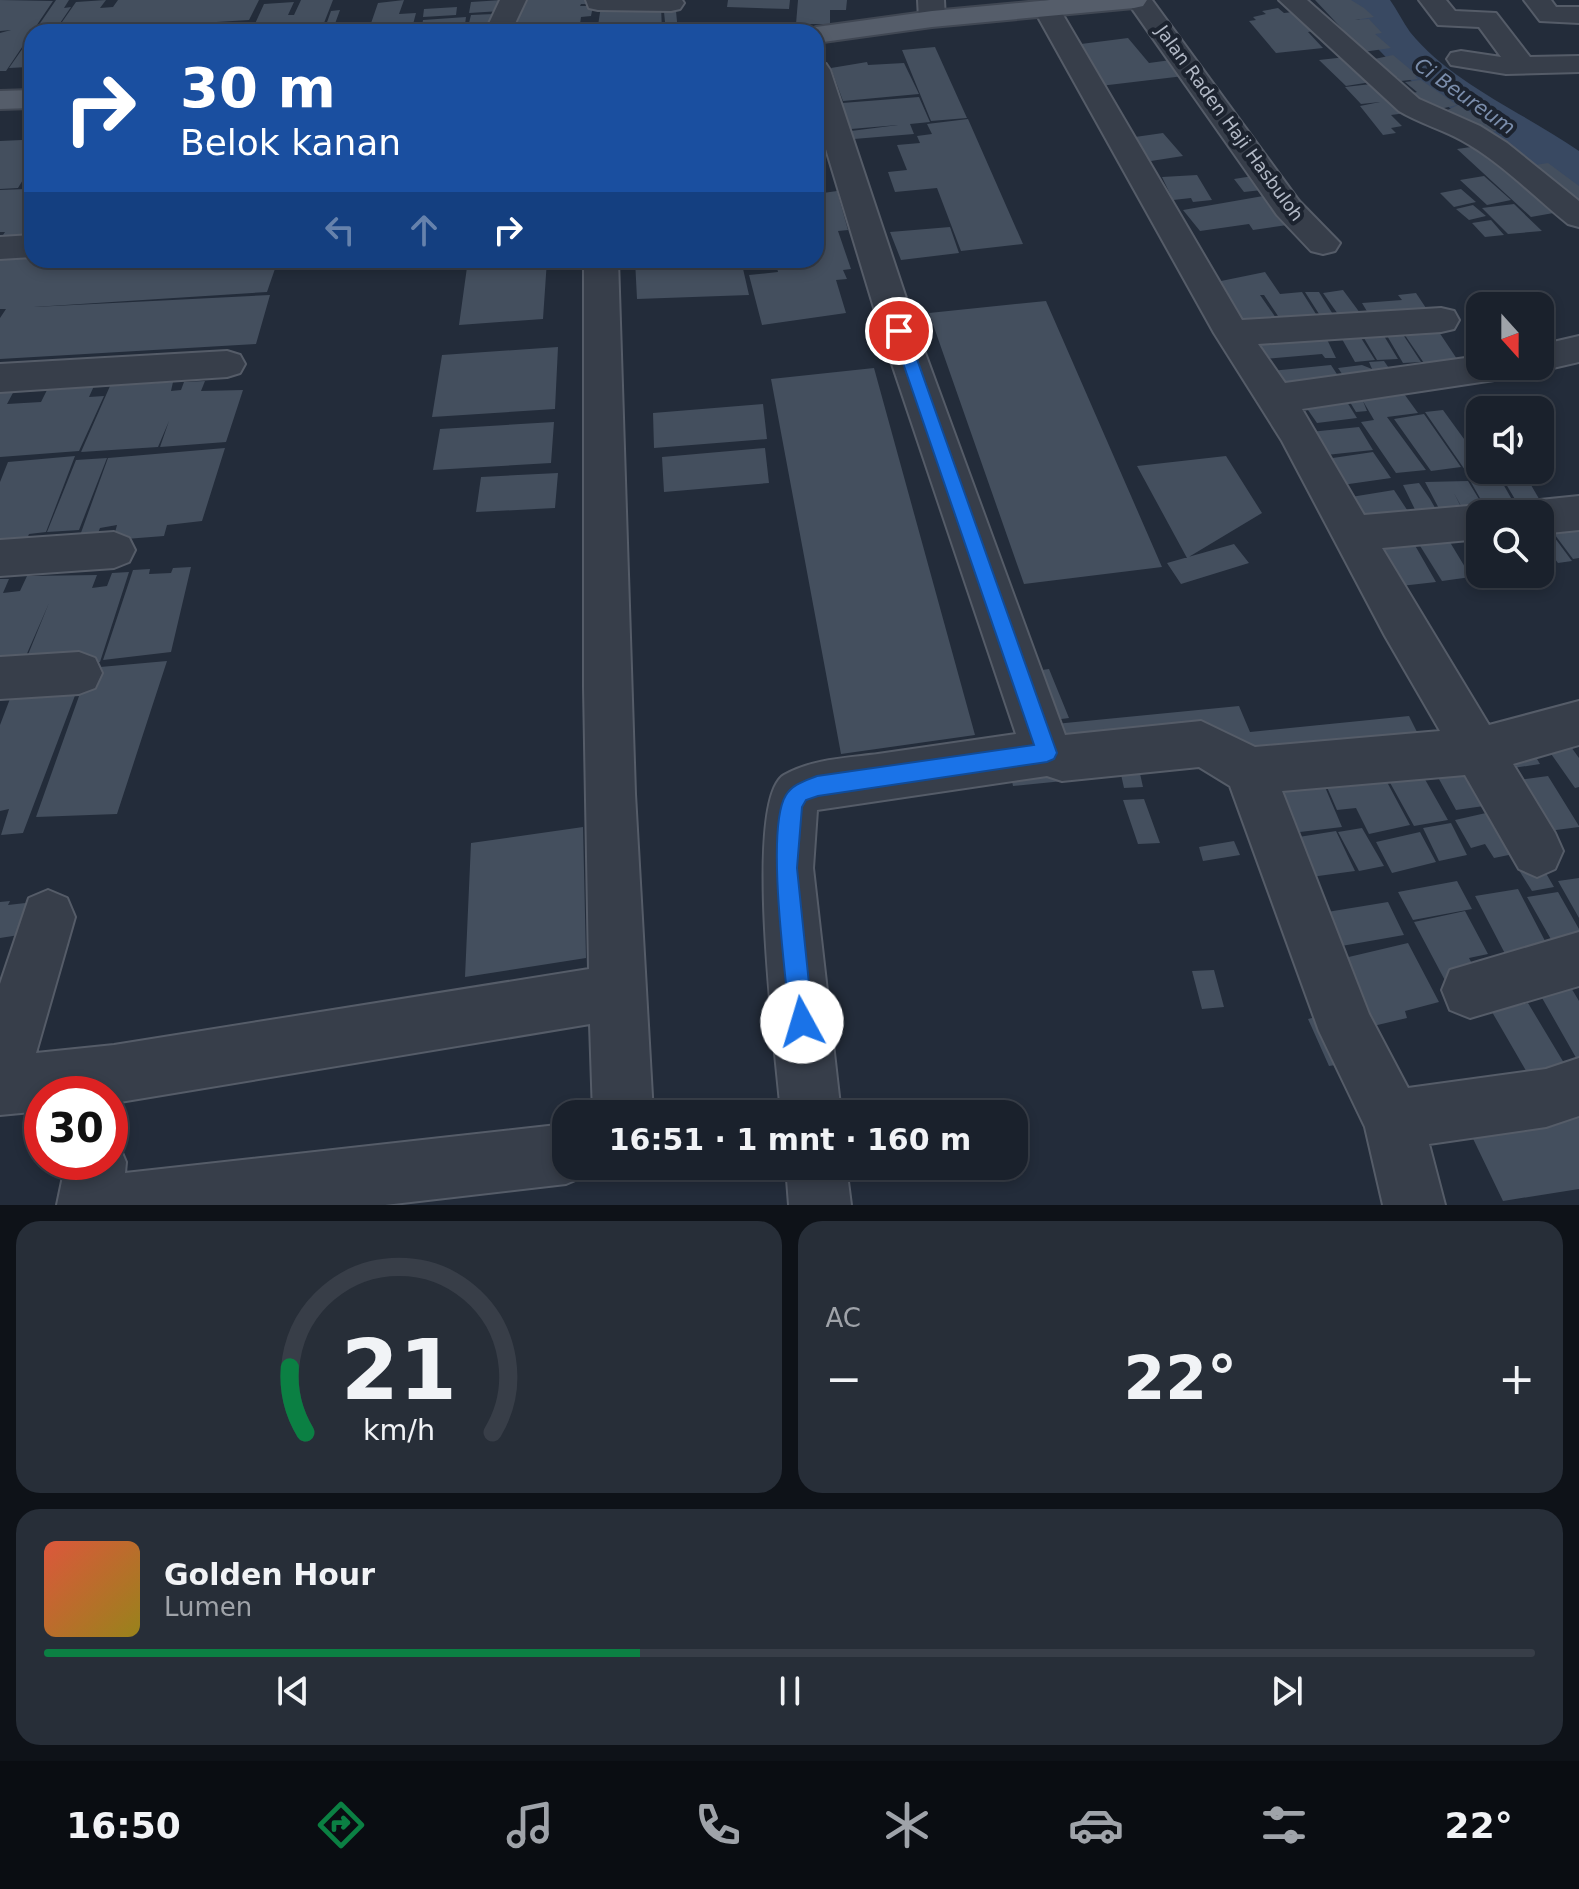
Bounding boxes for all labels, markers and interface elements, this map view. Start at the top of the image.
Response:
street label: Jalan Raden Haji Hasbuloh [1151,20,1308,225]
water label: Ci Beureum [1410,53,1520,139]
text: 30 m [180,55,336,120]
icon: right [48,56,152,160]
text: Belok kanan [180,122,401,163]
icon: left [318,208,362,252]
icon: ahead [402,208,446,252]
icon: right [486,208,530,252]
north arrow [1466,292,1554,380]
map controls [1466,292,1554,588]
pin [865,297,933,365]
icon: arrive [877,309,921,353]
button: sound [1466,396,1554,484]
button: search [1466,500,1554,588]
position arrow [760,980,844,1064]
speed limit sign: 30 [24,1076,128,1180]
text: 16:51 · 1 mnt · 160 m [609,1122,971,1157]
text: AC [826,1303,861,1333]
text: 21 [341,1322,457,1419]
text: 22° [1124,1343,1237,1413]
text: − [826,1353,862,1404]
text: + [1498,1353,1535,1404]
text: km/h [363,1413,435,1447]
text: Golden Hour [164,1557,375,1592]
text: Lumen [164,1592,252,1622]
icon: previous [271,1669,315,1713]
icon: pause [768,1669,812,1713]
icon: next [1265,1669,1309,1713]
icon: directions [313,1797,369,1853]
icon: music [502,1797,558,1853]
icon: phone [690,1797,746,1853]
icon: climate [879,1797,935,1853]
icon: car [1068,1797,1124,1853]
icon: filters [1256,1797,1312,1853]
text: 16:50 [66,1805,181,1846]
text: 22° [1445,1805,1513,1846]

